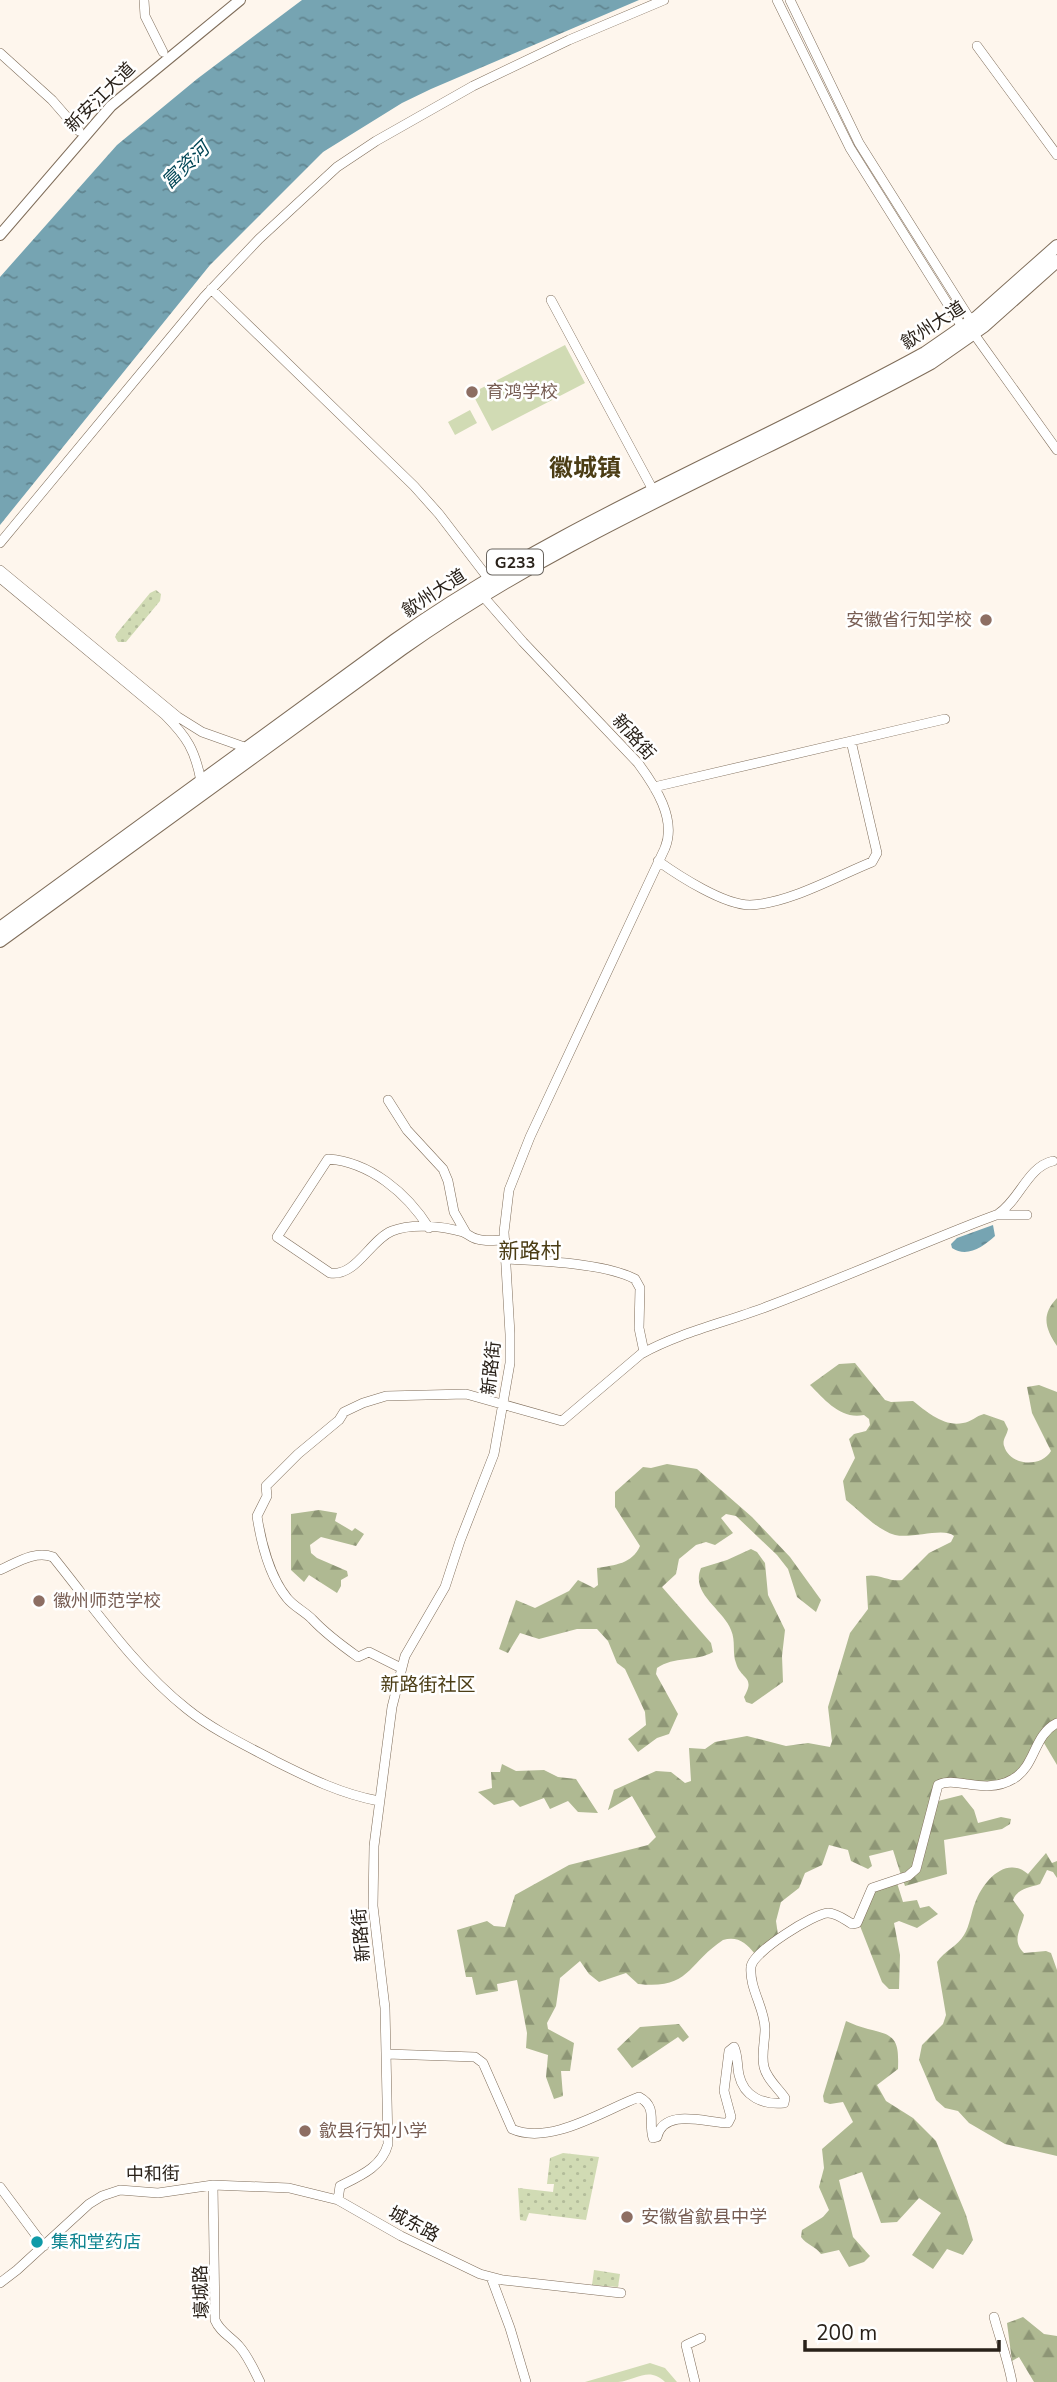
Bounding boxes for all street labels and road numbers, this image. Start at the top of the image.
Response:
street label: 新安江大道 [60,57,140,137]
street label: 歙州大道 [896,295,970,355]
road number: G233 [487,550,543,575]
street label: 歙州大道 [397,563,471,623]
street label: 新路街 [607,709,661,765]
street label: 新路街 [476,1340,506,1396]
street label: 新路街 [347,1907,375,1963]
street label: 中和街 [126,2162,180,2186]
street label: 城东路 [385,2201,443,2247]
street label: 壕城路 [188,2265,214,2319]

